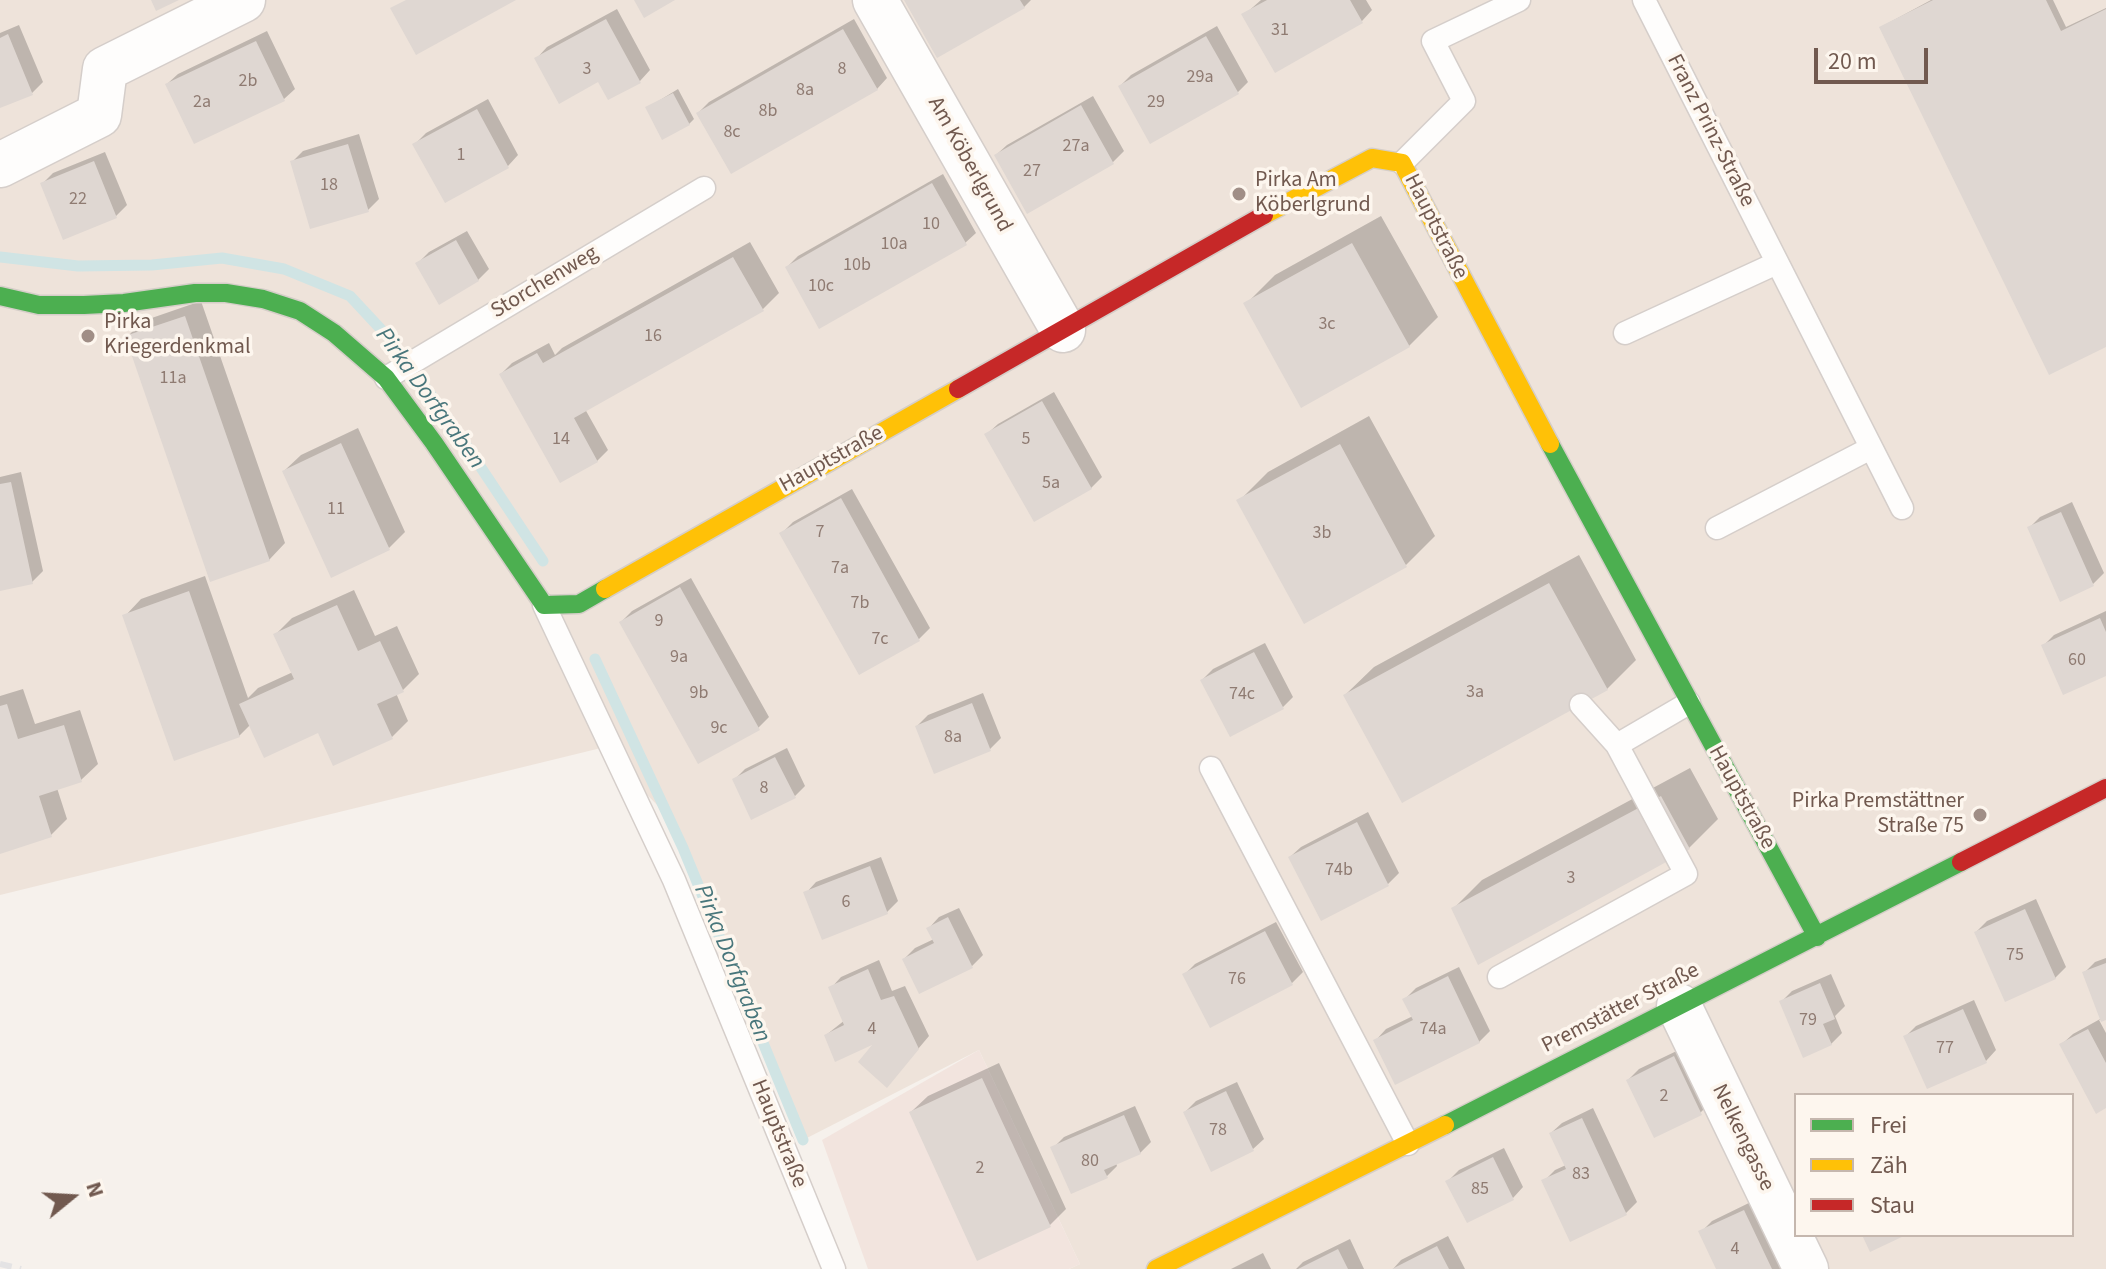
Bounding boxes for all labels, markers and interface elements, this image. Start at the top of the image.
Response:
house number: 31 [1271,20,1289,42]
scale bar [1818,32,1932,82]
text: 20 m [1828,44,1877,79]
street label: Franz Prinz-Straße [1660,50,1760,212]
house number: 3 [583,59,591,81]
house number: 8 [838,59,846,81]
house number: 29a [1187,67,1213,89]
house number: 2b [239,71,257,93]
house number: 8a [796,80,814,102]
house number: 2a [193,92,211,114]
house number: 29 [1147,92,1165,114]
street label: Am Köberlgrund [921,93,1017,237]
house number: 8b [759,101,777,123]
house number: 8c [723,122,741,144]
house number: 27a [1063,136,1089,158]
house number: 1 [457,145,465,167]
house number: 27 [1023,161,1041,183]
place label: Pirka Am Köberlgrund [1255,168,1371,220]
street label: Hauptstraße [1397,170,1473,284]
house number: 18 [320,175,338,197]
marker: Pirka Am Köberlgrund [1230,185,1248,203]
house number: 22 [69,189,87,211]
house number: 10 [922,214,940,236]
house number: 10a [881,234,907,256]
street label: Storchenweg [487,241,603,325]
house number: 10b [843,255,871,277]
house number: 10c [808,276,834,298]
place label: Pirka Kriegerdenkmal [104,310,251,362]
house number: 3c [1318,314,1336,336]
water label: Pirka Dorfgraben [368,323,490,475]
house number: 16 [644,326,662,348]
marker: Pirka Kriegerdenkmal [79,327,97,345]
house number: 11a [160,368,186,390]
street label: Hauptstraße [776,421,888,499]
house number: 14 [552,429,570,451]
house number: 5 [1022,429,1030,451]
house number: 5a [1042,473,1060,495]
house number: 11 [327,499,345,521]
house number: 7 [816,522,824,544]
house number: 3b [1313,523,1331,545]
house number: 7a [831,558,849,580]
house number: 7b [851,593,869,615]
house number: 9 [655,611,663,633]
house number: 7c [871,629,889,651]
house number: 9a [670,647,688,669]
house number: 60 [2068,650,2086,672]
house number: 3a [1466,682,1484,704]
house number: 9b [690,683,708,705]
house number: 74c [1229,684,1255,706]
house number: 9c [710,718,728,740]
house number: 8a [944,727,962,749]
street label: Hauptstraße [1702,742,1780,854]
house number: 8 [760,778,768,800]
place label: Pirka Premstättner Straße 75 [1792,789,1964,840]
marker: Pirka Premstättner Straße 75 [1971,806,1989,824]
house number: 74b [1325,860,1353,882]
house number: 3 [1567,868,1575,890]
water label: Pirka Dorfgraben [686,881,776,1047]
house number: 6 [842,892,850,914]
house number: 75 [2006,945,2024,967]
street label: Premstätter Straße [1538,958,1704,1060]
house number: 76 [1228,969,1246,991]
house number: 79 [1799,1010,1817,1032]
house number: 4 [868,1019,876,1041]
house number: 74a [1420,1019,1446,1041]
house number: 77 [1936,1038,1954,1060]
street label: Hauptstraße [744,1076,812,1192]
street label: Nelkengasse [1705,1080,1779,1196]
house number: 2 [1660,1086,1668,1108]
legend [1794,1093,2074,1237]
text: Frei [1870,1108,1907,1143]
house number: 78 [1209,1120,1227,1142]
text: Zäh [1870,1148,1908,1183]
house number: 80 [1081,1151,1099,1173]
north arrow [32,1157,112,1237]
house number: 2 [976,1158,984,1180]
house number: 83 [1572,1164,1590,1186]
text: N [77,1178,112,1201]
house number: 85 [1471,1179,1489,1201]
text: Stau [1870,1188,1915,1223]
house number: 4 [1731,1239,1739,1261]

